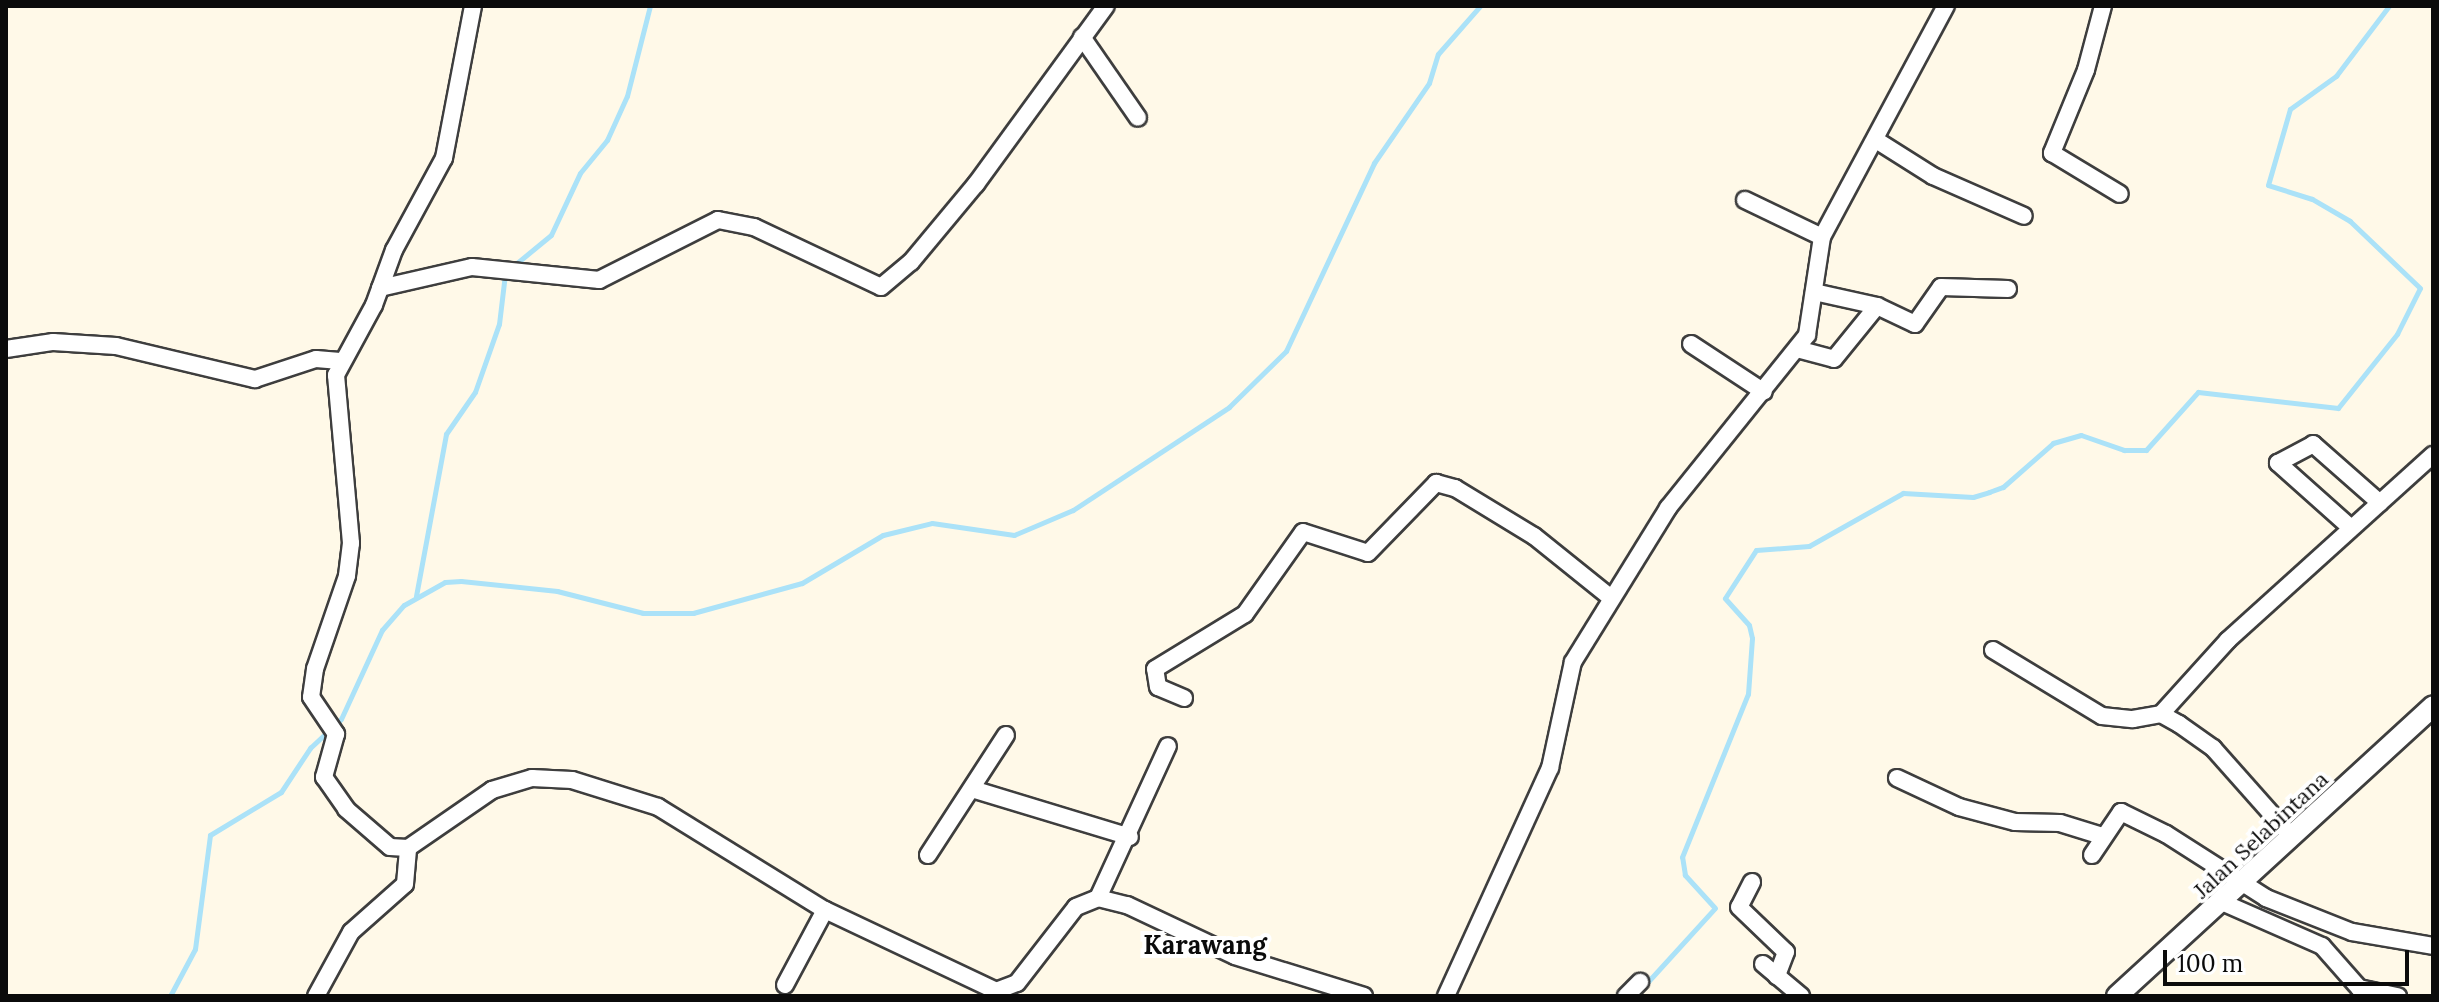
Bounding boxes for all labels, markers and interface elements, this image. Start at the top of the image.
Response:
street label: Jalan Selabintana [2188,766,2334,904]
district label: Karawang [1143,929,1267,961]
scale bar [2167,934,2413,984]
text: 100 m [2177,948,2243,979]

